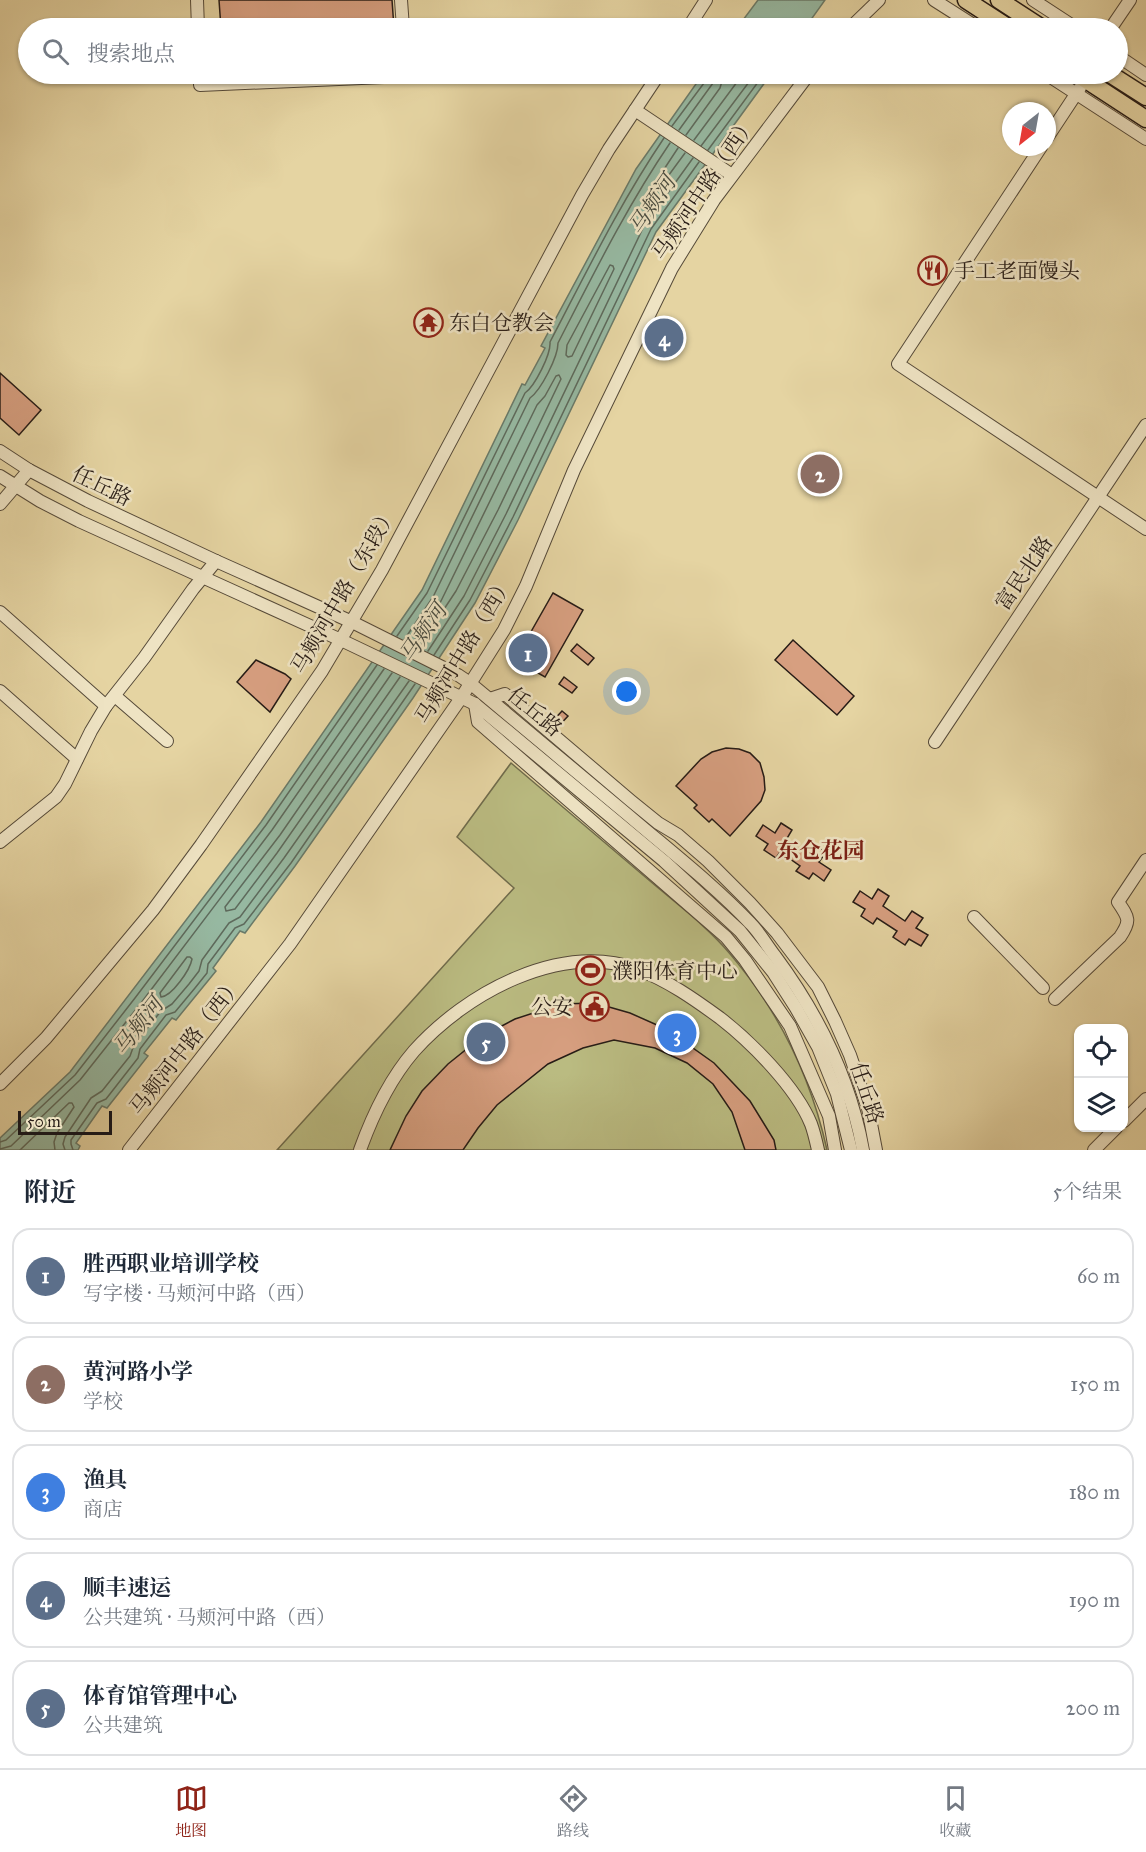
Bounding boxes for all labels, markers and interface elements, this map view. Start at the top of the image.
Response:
search box [18,18,1128,84]
icon: search [39,35,72,68]
text: 搜索地点 [87,40,175,67]
north arrow [1002,102,1056,156]
street label: 马颊河中路（西） [647,111,761,265]
water label: 马颊河 [623,170,681,240]
restaurant icon: 手工老面馒头 [917,255,949,287]
place label: 手工老面馒头 [954,258,1080,284]
temple icon: 东白仓教会 [412,307,444,339]
place label: 东白仓教会 [449,310,554,336]
pin: 4 [644,316,684,360]
pin: 2 [800,452,840,496]
street label: 任丘路 [68,461,136,511]
street label: 马颊河中路（东段） [285,502,403,678]
street label: 富民北路 [990,531,1058,615]
street label: 马颊河中路（西） [410,571,518,729]
water label: 马颊河 [393,595,455,668]
pin: 1 [508,630,548,676]
your location [612,677,641,706]
street label: 任丘路 [503,682,567,742]
district label: 东仓花园 [777,837,865,864]
sports icon: 濮阳体育中心 [575,955,607,987]
place label: 濮阳体育中心 [612,958,738,984]
street label: 马颊河中路（西） [124,972,248,1120]
water label: 马颊河 [107,989,171,1060]
public building icon: 公安 [578,991,610,1023]
place label: 公安 [531,994,573,1020]
pin: 3 [658,1010,696,1056]
pin: 5 [466,1020,506,1064]
map controls [1074,1024,1128,1132]
button: locate [1074,1024,1128,1078]
street label: 任丘路 [845,1059,889,1127]
button: layers [1074,1078,1128,1132]
scale bar [18,1108,112,1136]
text: 50 m [27,1112,61,1131]
text: 附近 [24,1176,76,1208]
text: 5个结果 [1053,1179,1122,1203]
text: 胜西职业培训学校 [83,1250,259,1277]
text: 1 [42,1264,49,1288]
text: 60 m [1077,1264,1120,1288]
text: 写字楼 · 马颊河中路（西） [83,1281,316,1305]
text: 黄河路小学 [83,1358,193,1385]
text: 2 [41,1372,50,1396]
text: 150 m [1070,1372,1120,1396]
text: 学校 [83,1389,123,1413]
text: 渔具 [83,1466,127,1493]
text: 3 [42,1480,50,1504]
text: 180 m [1069,1480,1120,1504]
text: 商店 [83,1497,123,1521]
text: 顺丰速运 [83,1574,171,1601]
text: 4 [40,1588,51,1612]
text: 190 m [1069,1588,1120,1612]
text: 公共建筑 · 马颊河中路（西） [83,1605,336,1629]
text: 体育馆管理中心 [83,1682,237,1709]
text: 5 [41,1696,50,1720]
text: 200 m [1066,1696,1120,1720]
text: 公共建筑 [83,1713,163,1737]
tab: 地图 [175,1782,208,1841]
tab: 路线 [557,1782,590,1841]
tab: 收藏 [939,1782,972,1841]

